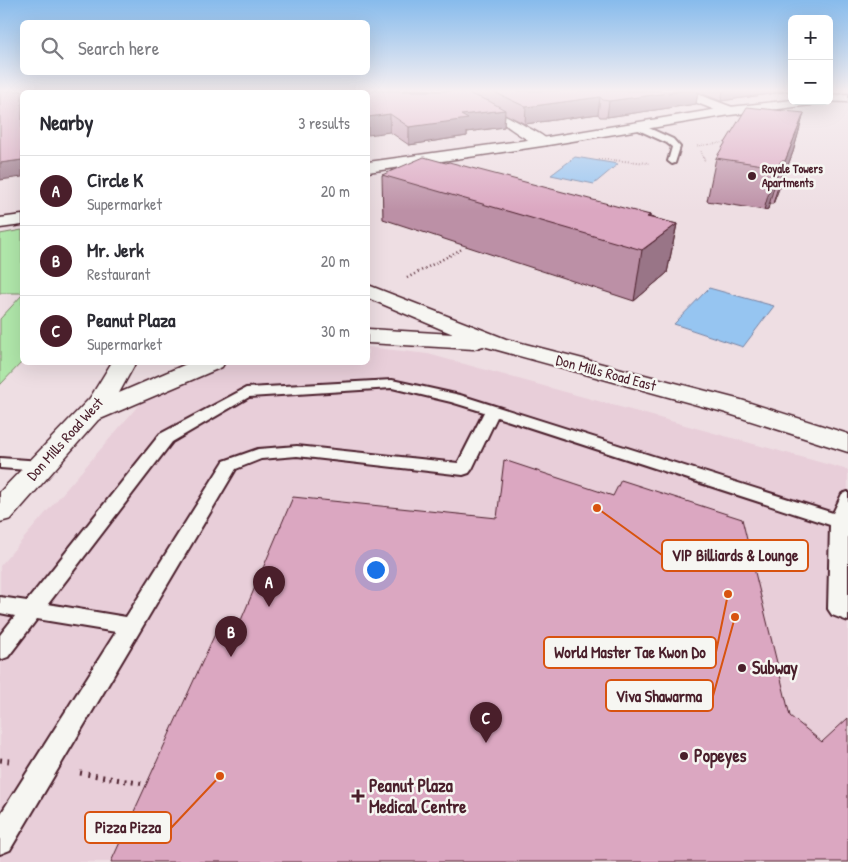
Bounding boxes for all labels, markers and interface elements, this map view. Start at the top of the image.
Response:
map controls [788,15,833,105]
button: + [788,15,833,60]
search box [20,20,370,75]
icon: search [38,34,66,62]
text: Search here [78,35,159,61]
button: − [788,60,833,105]
text: Nearby [40,108,93,137]
text: 3 results [298,112,350,134]
place label: Royale Towers Apartments [762,160,823,192]
text: Circle K [87,167,143,193]
marker: Royale Towers Apartments [746,170,758,182]
text: A [52,180,60,202]
text: 20 m [321,180,350,202]
text: Supermarket [87,193,162,215]
text: Mr. Jerk [87,237,144,263]
text: B [52,250,60,272]
text: 20 m [321,250,350,272]
text: Restaurant [87,263,150,285]
text: Peanut Plaza [87,307,175,333]
text: C [52,320,60,342]
text: 30 m [321,320,350,342]
text: Supermarket [87,333,162,355]
street label: Don Mills Road East [554,349,659,396]
street label: Don Mills Road West [22,392,108,485]
callout: VIP Billiards & Lounge [662,540,808,571]
text: VIP Billiards & Lounge [672,544,799,567]
your location [363,557,389,583]
pin: A [253,566,285,607]
pin: B [215,616,247,657]
callout: World Master Tae Kwon Do [544,637,716,668]
text: World Master Tae Kwon Do [554,641,706,663]
place label: Subway [752,655,798,681]
marker: Subway [736,662,748,674]
callout: Viva Shawarma [606,680,713,711]
text: Viva Shawarma [616,685,703,707]
pin: C [470,702,502,743]
place label: Popeyes [694,743,747,769]
marker: Popeyes [678,750,690,762]
place label: Peanut Plaza Medical Centre [369,773,467,819]
marker: Peanut Plaza Medical Centre [351,789,365,803]
callout: Pizza Pizza [85,812,171,843]
text: Pizza Pizza [95,816,162,838]

